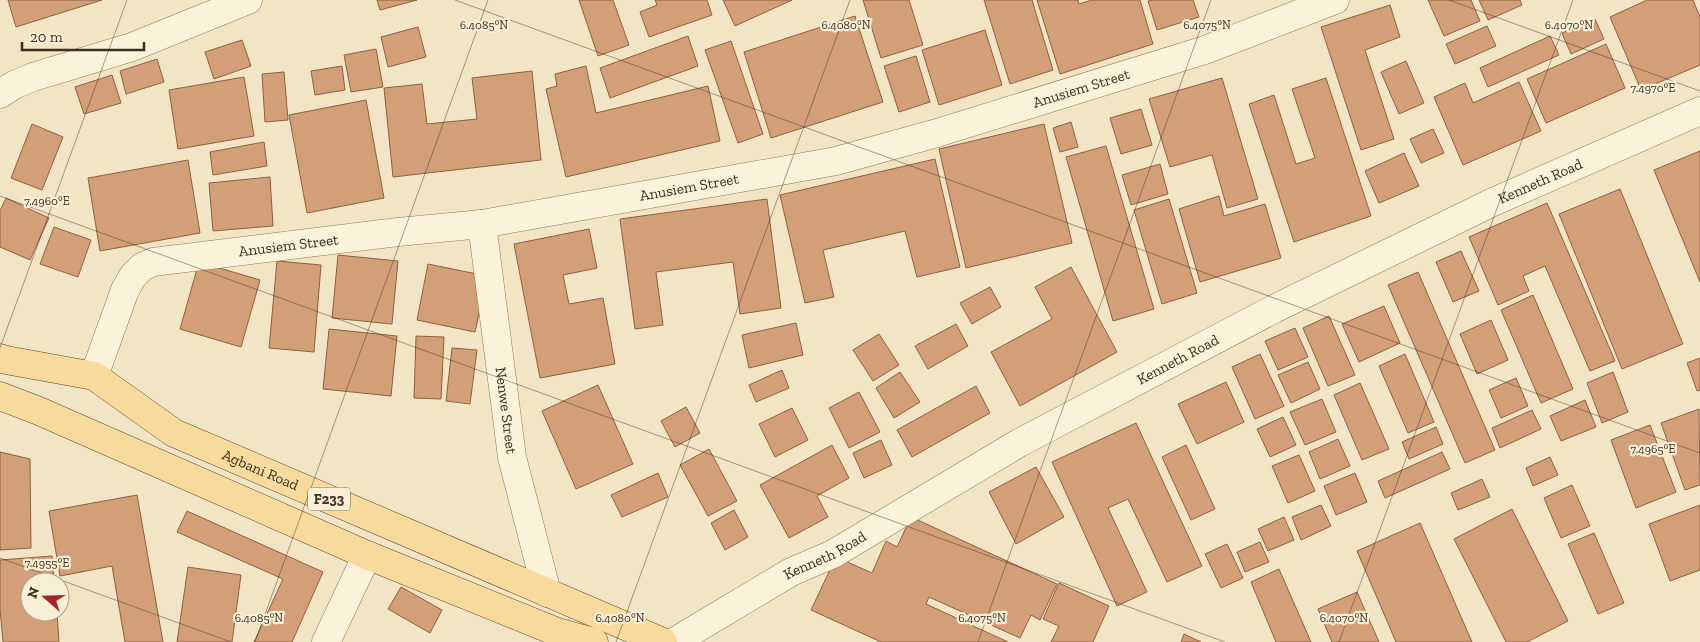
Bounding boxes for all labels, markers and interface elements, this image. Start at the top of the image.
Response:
text: 6.4085°N [460,18,508,32]
text: 6.4080°N [821,18,871,32]
text: 6.4075°N [1183,18,1231,32]
text: 6.4070°N [1545,18,1593,32]
scale bar [22,20,145,52]
text: 20 m [30,28,63,46]
street label: Anusiem Street [1031,65,1132,112]
text: 7.4970°E [1631,81,1675,95]
street label: Kenneth Road [1495,155,1586,208]
street label: Anusiem Street [638,169,741,205]
text: 7.4960°E [24,194,70,208]
street label: Anusiem Street [238,230,340,260]
street label: Kenneth Road [1134,330,1223,389]
street label: Nenwe Street [491,366,521,455]
text: 7.4965°E [1631,442,1675,456]
street label: Agbani Road [219,446,302,495]
road number: F233 [308,488,350,510]
street label: Kenneth Road [780,527,870,584]
text: 7.4955°E [25,556,69,570]
north arrow [20,572,70,622]
text: N [23,584,43,601]
text: 6.4085°N [235,611,283,625]
text: 6.4080°N [595,611,645,625]
text: 6.4075°N [958,611,1006,625]
text: 6.4070°N [1320,611,1368,625]

